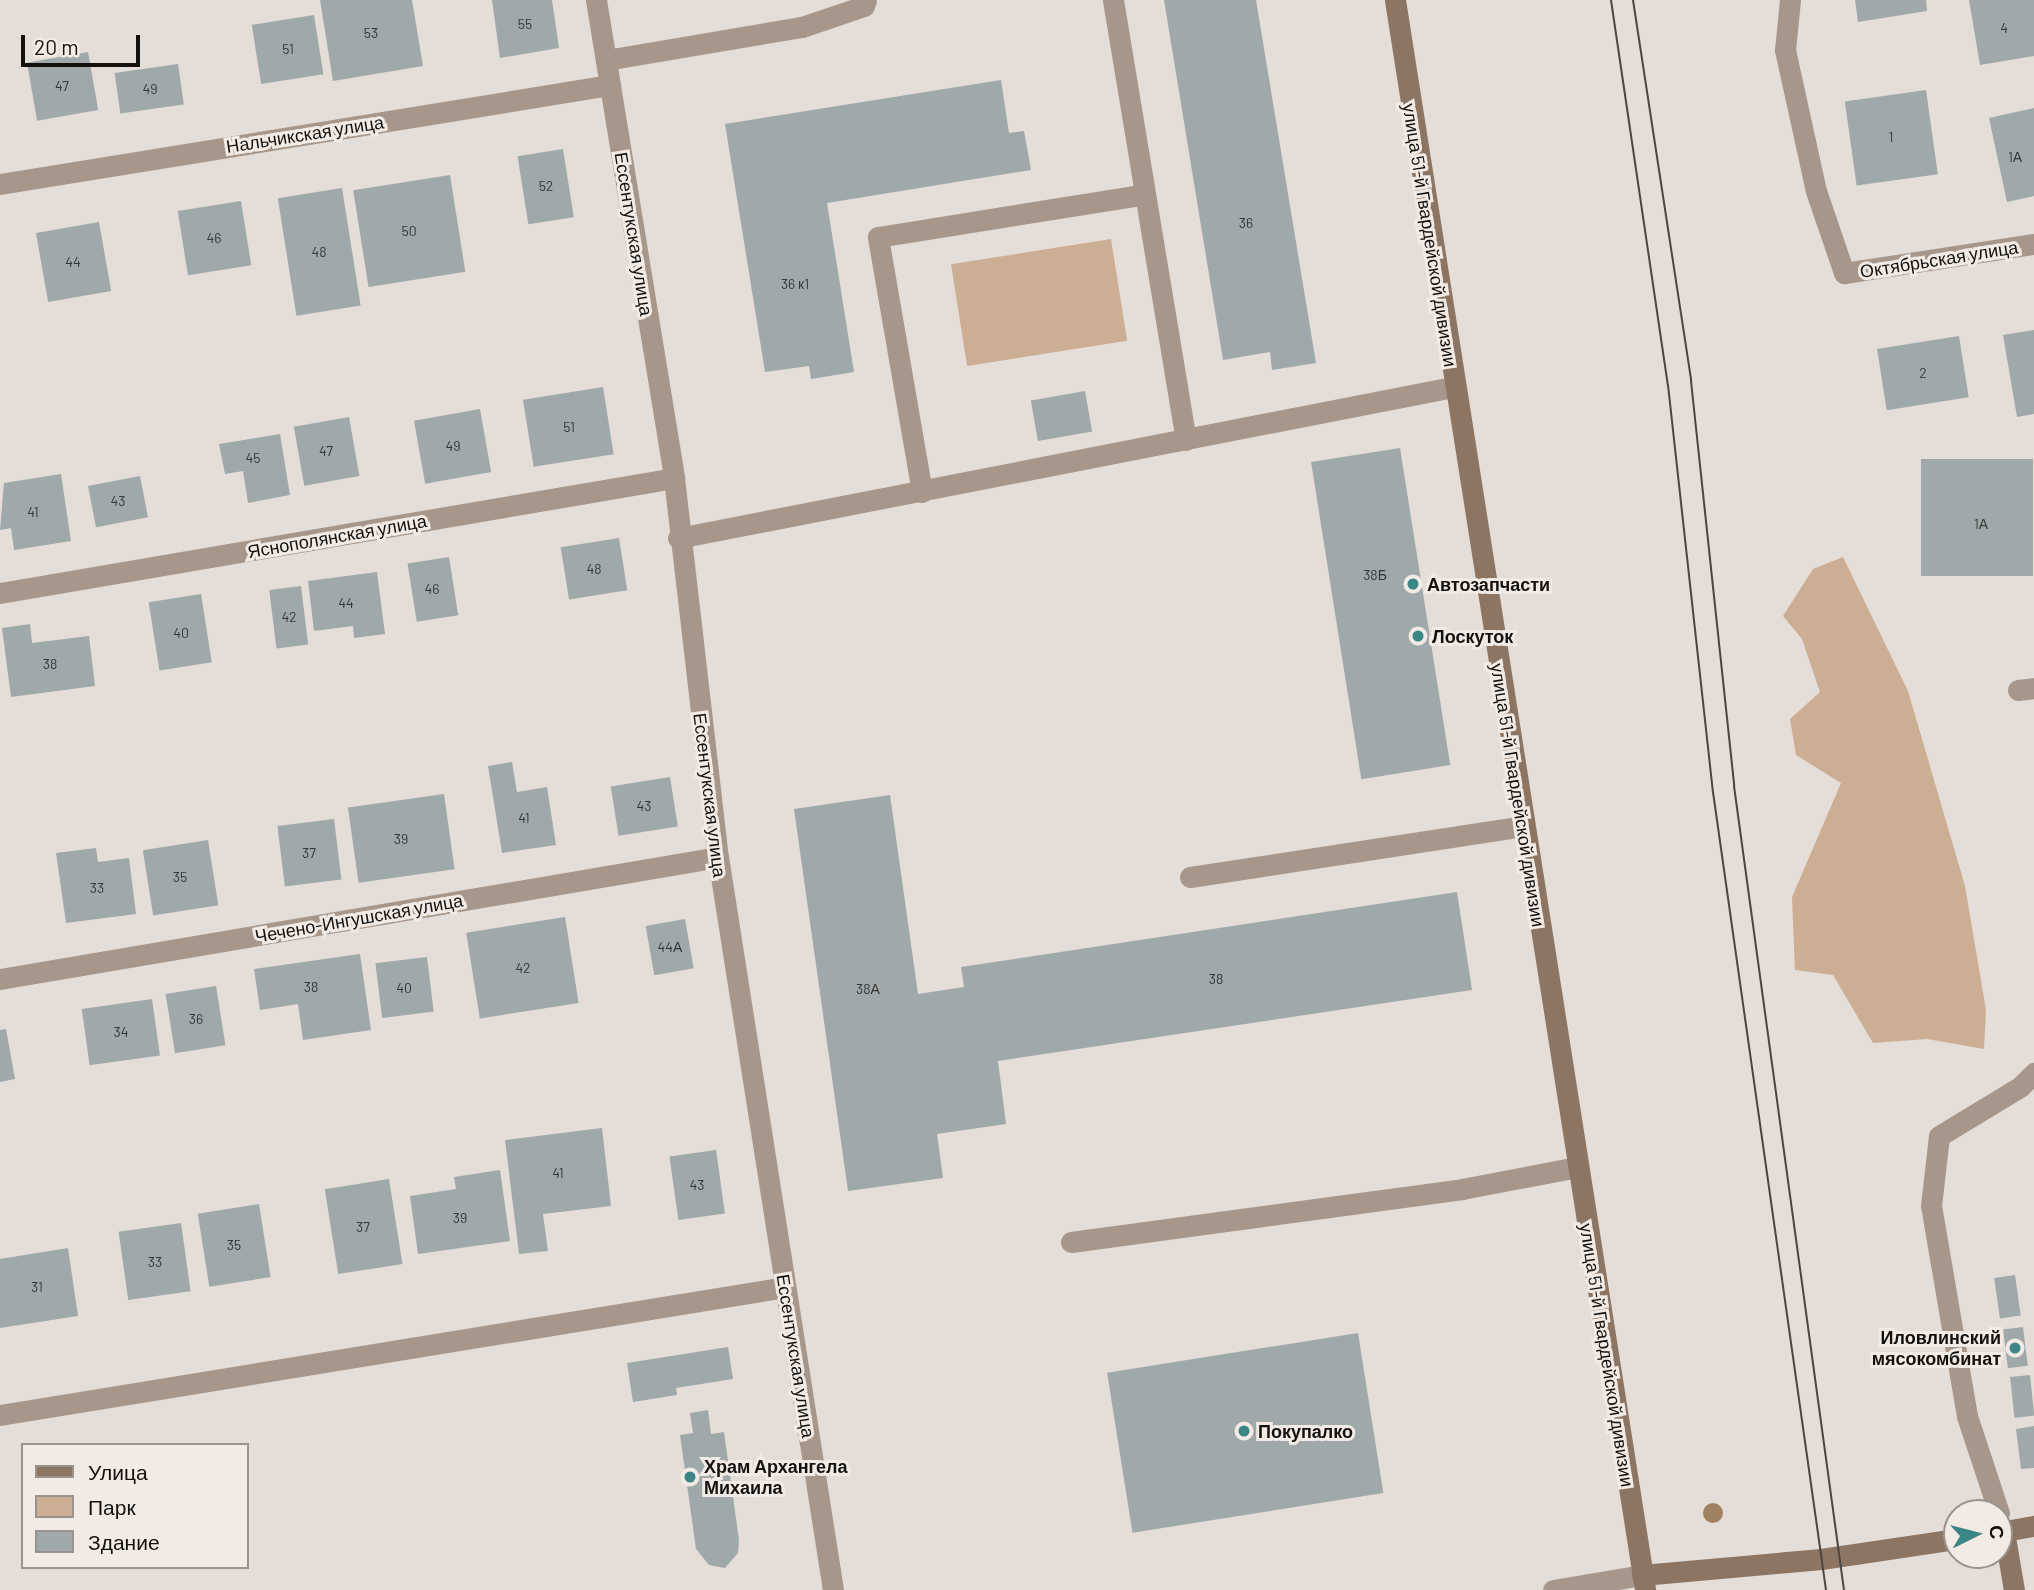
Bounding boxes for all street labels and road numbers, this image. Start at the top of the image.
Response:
street label: улица 51-й Гвардейской дивизии [1398,102,1462,368]
street label: Нальчикская улица [225,111,385,157]
street label: Ессентукская улица [610,151,658,317]
street label: Октябрьская улица [1858,236,2020,282]
street label: Яснополянская улица [246,510,428,562]
street label: улица 51-й Гвардейской дивизии [1486,662,1550,928]
street label: Ессентукская улица [689,712,731,878]
street label: Чечено-Ингушская улица [253,889,465,947]
street label: улица 51-й Гвардейской дивизии [1575,1222,1639,1488]
street label: Ессентукская улица [772,1273,820,1439]

